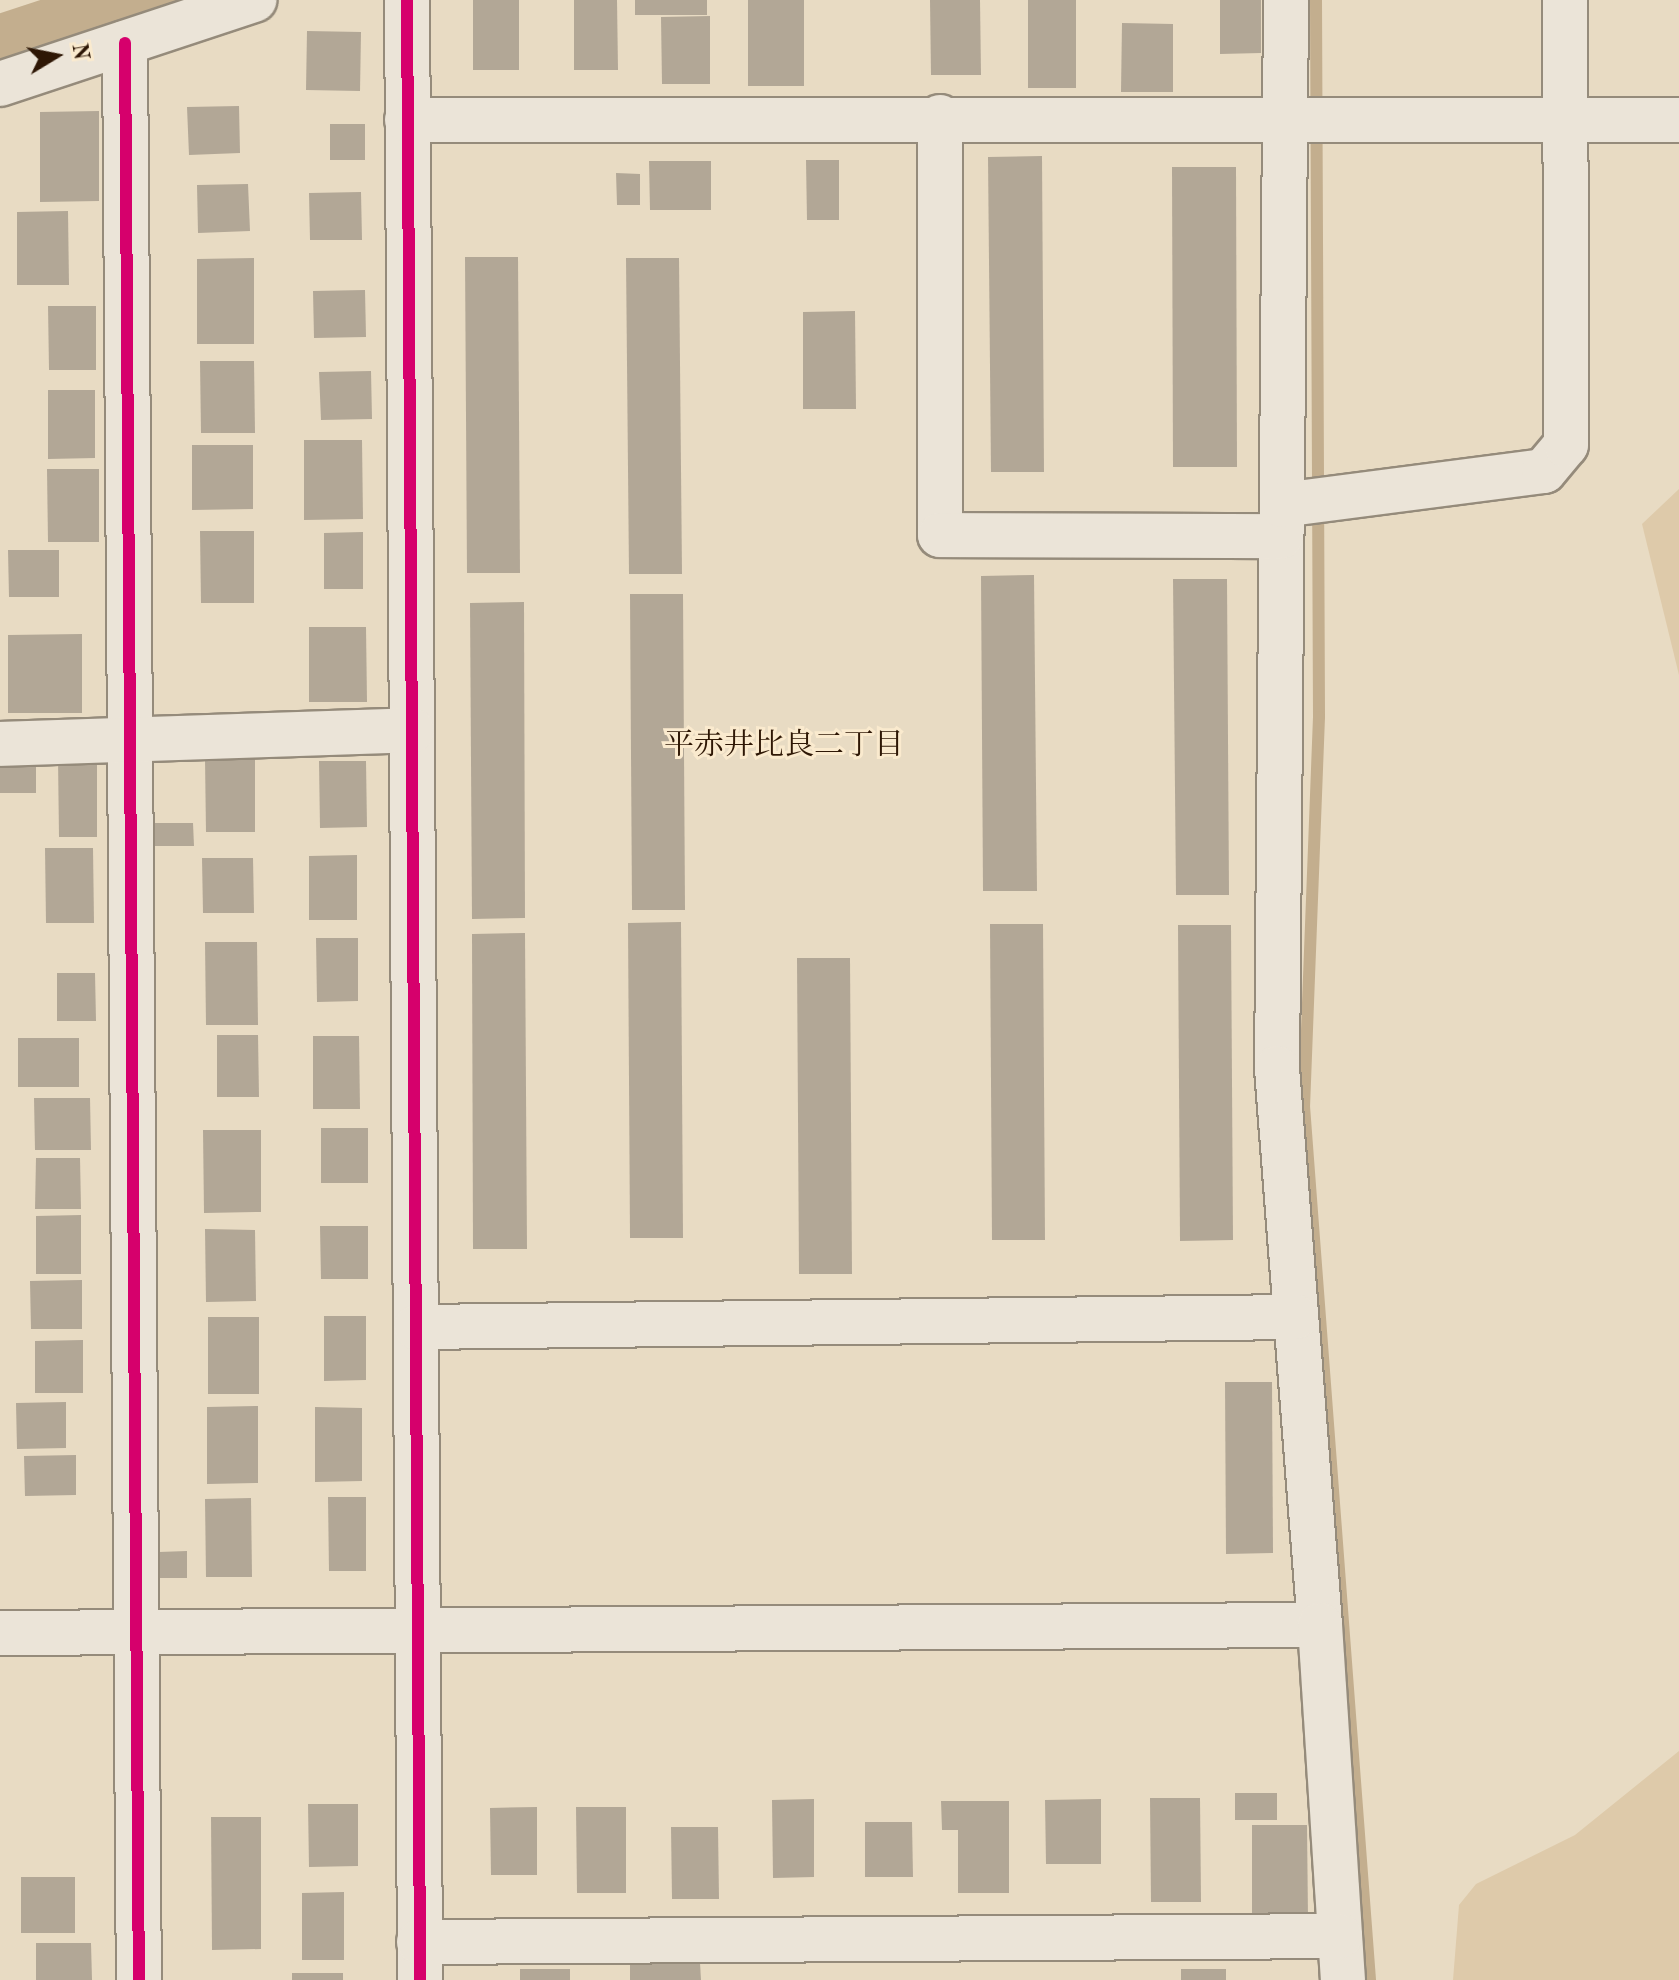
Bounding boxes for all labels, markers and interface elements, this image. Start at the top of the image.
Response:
north arrow [16,16,96,96]
text: N [67,42,92,62]
district label: 平赤井比良二丁目 [664,728,904,764]

